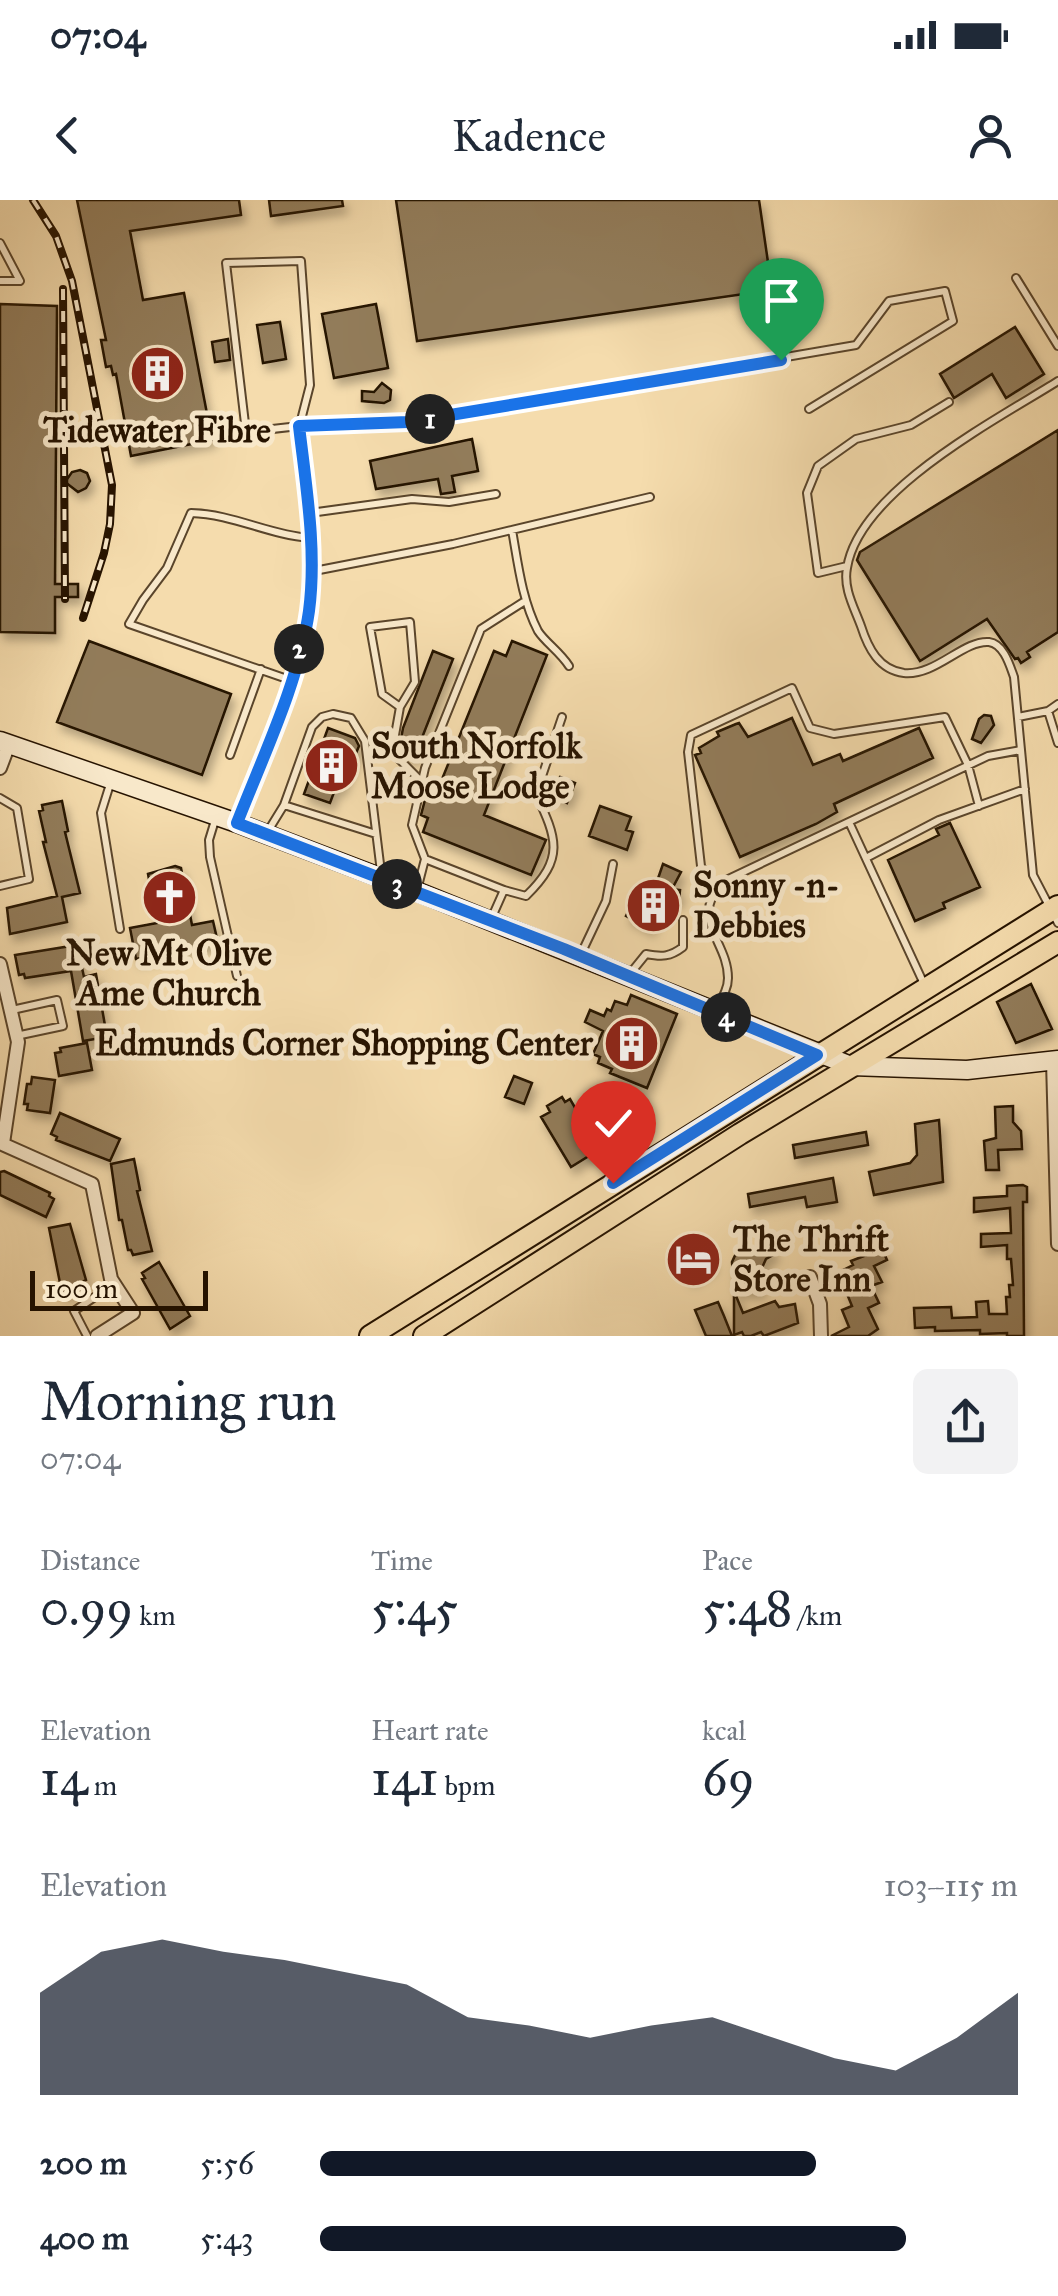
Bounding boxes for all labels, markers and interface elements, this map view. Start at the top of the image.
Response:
text: 07:04 [50,12,145,58]
icon: back [40,108,95,163]
text: Kadence [452,108,606,163]
icon: person [963,108,1018,163]
pin [739,258,824,361]
icon: arrive [754,273,809,328]
building icon: Tidewater Fibre [127,344,187,404]
pin: 1 [405,394,455,444]
text: 1 [424,401,436,436]
place label: Tidewater Fibre [43,409,271,452]
pin: 2 [274,624,324,674]
text: 2 [292,631,306,666]
place label: South Norfolk Moose Lodge [371,725,583,808]
building icon: South Norfolk Moose Lodge [302,736,362,796]
pin: 3 [372,859,422,909]
place label: Sonny -n- Debbies [693,864,840,947]
text: 3 [391,866,403,901]
church icon: New Mt Olive Ame Church [139,867,199,927]
building icon: Sonny -n- Debbies [624,875,684,935]
place label: New Mt Olive Ame Church [66,932,272,1015]
pin: 4 [701,992,751,1042]
text: 4 [718,999,734,1034]
building icon: Edmunds Corner Shopping Center [602,1013,662,1073]
place label: Edmunds Corner Shopping Center [95,1022,594,1065]
pin [571,1081,656,1184]
icon: check [586,1096,641,1151]
place label: The Thrift Store Inn [733,1218,889,1301]
hotel icon: The Thrift Store Inn [664,1229,724,1289]
scale bar [30,1266,208,1310]
text: 100 m [45,1271,118,1306]
text: Morning run [40,1368,337,1435]
button: share [913,1369,1018,1474]
text: 07:04 [40,1439,120,1478]
text: Distance [40,1543,140,1578]
text: Time [371,1543,433,1578]
text: Pace [702,1543,753,1578]
text: 0.99 [40,1578,133,1639]
text: 5:45 [371,1578,458,1639]
text: 5:48 [702,1578,792,1639]
text: km [133,1598,176,1633]
text: /km [792,1598,842,1633]
text: Elevation [40,1713,151,1748]
text: Heart rate [371,1713,489,1748]
text: kcal [702,1713,746,1748]
text: 14 [40,1748,88,1809]
text: 141 [371,1748,438,1809]
text: 69 [702,1748,755,1809]
text: m [88,1768,117,1803]
text: bpm [438,1768,495,1803]
text: Elevation [40,1866,167,1905]
text: 103–115 m [884,1866,1018,1905]
text: 200 m [40,2144,127,2183]
text: 5:56 [200,2144,254,2183]
text: 400 m [40,2219,129,2258]
text: 5:43 [200,2219,254,2258]

